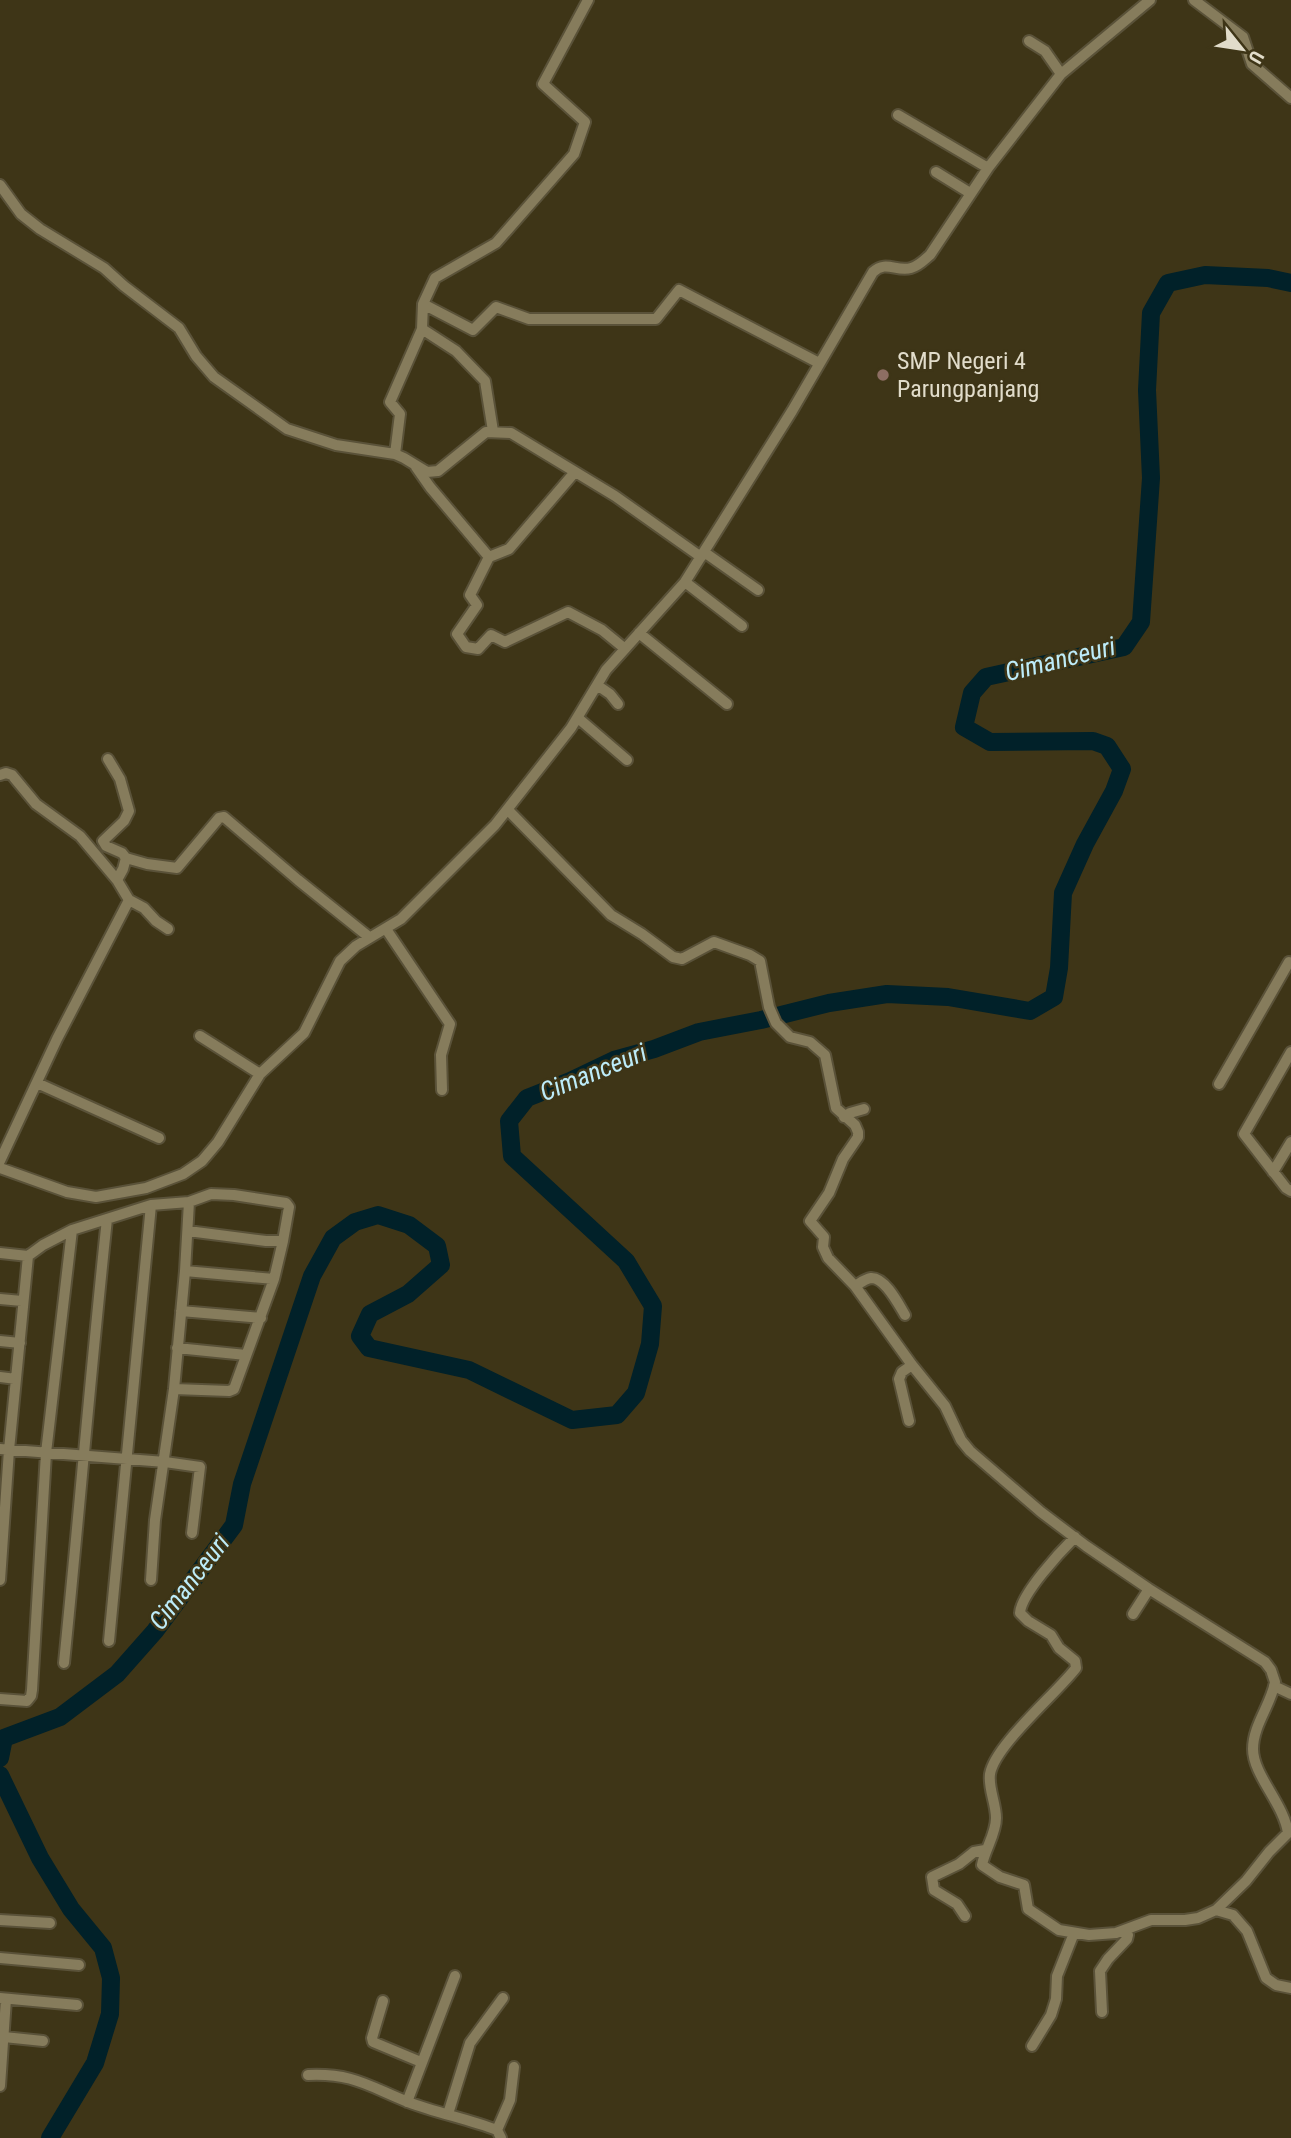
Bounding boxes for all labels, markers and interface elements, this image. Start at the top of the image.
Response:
north arrow [1207,14,1277,84]
text: U [1244,47,1269,68]
place label: SMP Negeri 4 Parungpanjang [897,347,1039,403]
marker: SMP Negeri 4 Parungpanjang [875,367,891,383]
water label: Cimanceuri [1002,631,1118,687]
water label: Cimanceuri [535,1037,651,1107]
water label: Cimanceuri [143,1528,236,1636]

